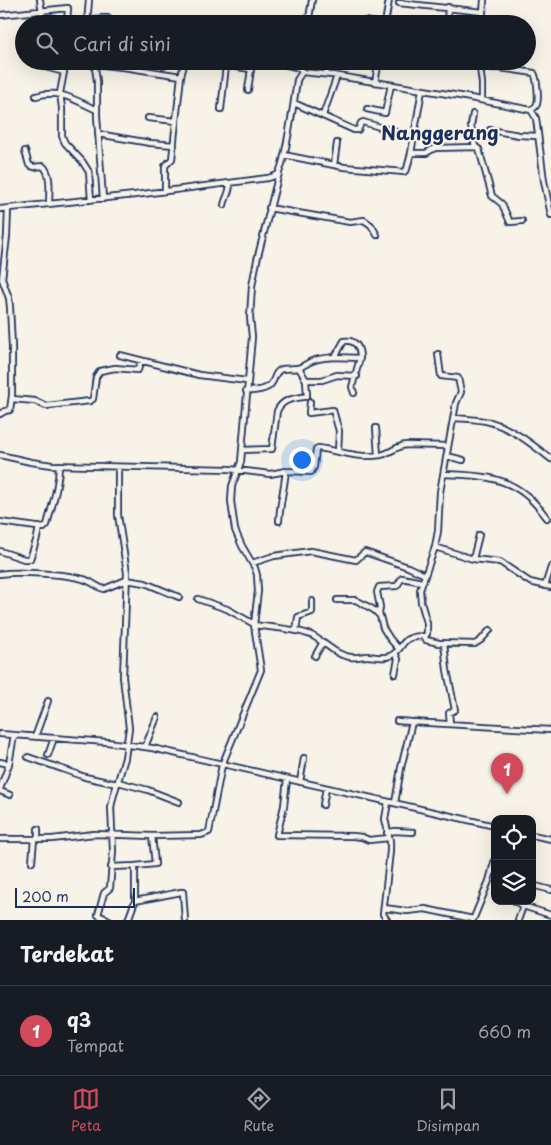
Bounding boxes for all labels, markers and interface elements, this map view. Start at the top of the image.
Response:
search box [15,15,536,70]
icon: search [33,29,61,57]
text: Cari di sini [73,29,171,57]
district label: Nanggerang [381,118,499,146]
your location [289,447,315,473]
pin: 1 [491,753,523,794]
map controls [491,815,536,905]
button: locate [491,815,536,860]
button: layers [491,860,536,905]
scale bar [15,885,135,908]
text: 200 m [22,886,69,907]
text: Terdekat [20,937,114,969]
text: q3 [67,1005,91,1033]
text: 1 [32,1019,40,1043]
text: 660 m [478,1019,531,1043]
text: Tempat [67,1033,124,1057]
tab: Peta [71,1085,101,1136]
tab: Rute [243,1085,274,1136]
tab: Disimpan [416,1085,480,1136]

